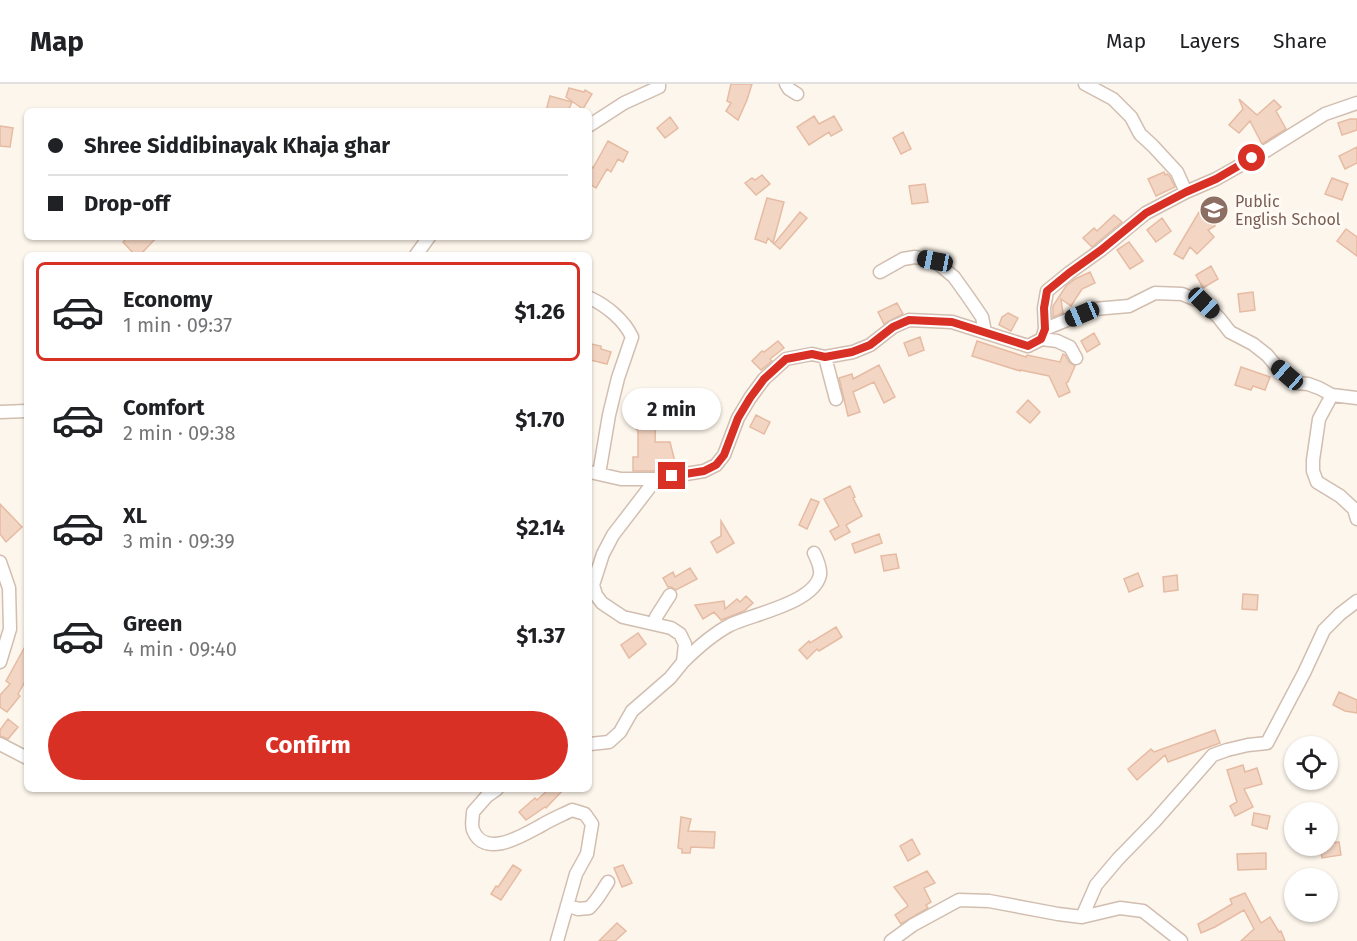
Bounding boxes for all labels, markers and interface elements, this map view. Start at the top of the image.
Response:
text: Map [30,25,84,58]
text: Map [1106,28,1146,54]
text: Layers [1179,28,1240,54]
text: Share [1273,28,1327,54]
text: Shree Siddibinayak Khaja ghar [84,132,390,159]
route start [1238,144,1265,171]
text: Drop-off [84,190,170,217]
place label: Public English School [1235,192,1341,229]
school or university icon: Public English School [1198,194,1230,226]
car [916,249,954,273]
car [1185,284,1223,322]
icon: car [51,285,105,339]
text: Economy [123,286,212,313]
text: $1.26 [514,298,565,325]
car [1062,299,1102,329]
text: 1 min · 09:37 [123,313,232,337]
car [1268,356,1306,394]
callout: 2 min [622,389,722,431]
icon: car [51,393,105,447]
text: Comfort [123,394,204,421]
text: 2 min [647,397,696,421]
text: $1.70 [515,406,565,433]
text: 2 min · 09:38 [123,421,236,445]
route end [658,462,685,489]
icon: car [51,501,105,555]
text: XL [123,502,147,529]
text: $2.14 [516,514,565,541]
text: 3 min · 09:39 [123,529,235,553]
icon: car [51,609,105,663]
text: Green [123,610,182,637]
text: $1.37 [516,622,565,649]
text: 4 min · 09:40 [123,637,237,661]
button: Confirm [48,711,568,780]
map controls [1284,736,1338,922]
button: locate [1284,736,1338,790]
button: + [1284,802,1338,856]
button: − [1284,868,1338,922]

